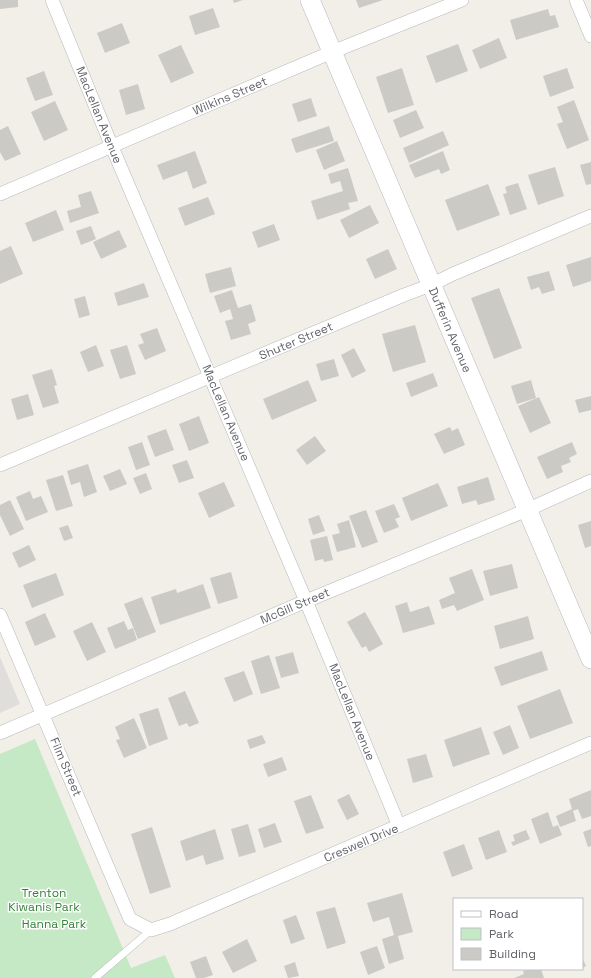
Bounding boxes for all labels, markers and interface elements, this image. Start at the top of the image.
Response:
street label: MacLellan Avenue [72,64,126,166]
street label: Wilkins Street [190,73,270,119]
street label: Dufferin Avenue [425,285,475,375]
street label: Shuter Street [257,318,335,364]
street label: MacLellan Avenue [198,362,254,464]
street label: McGill Street [258,584,332,628]
street label: MacLellan Avenue [325,661,379,763]
street label: Film Street [46,735,86,799]
street label: Creswell Drive [321,820,401,866]
park label: Trenton Kiwanis Park [8,885,80,915]
legend [453,898,583,970]
text: Road [489,906,518,922]
park label: Hanna Park [22,916,87,932]
text: Park [489,926,514,942]
text: Building [489,946,536,962]

